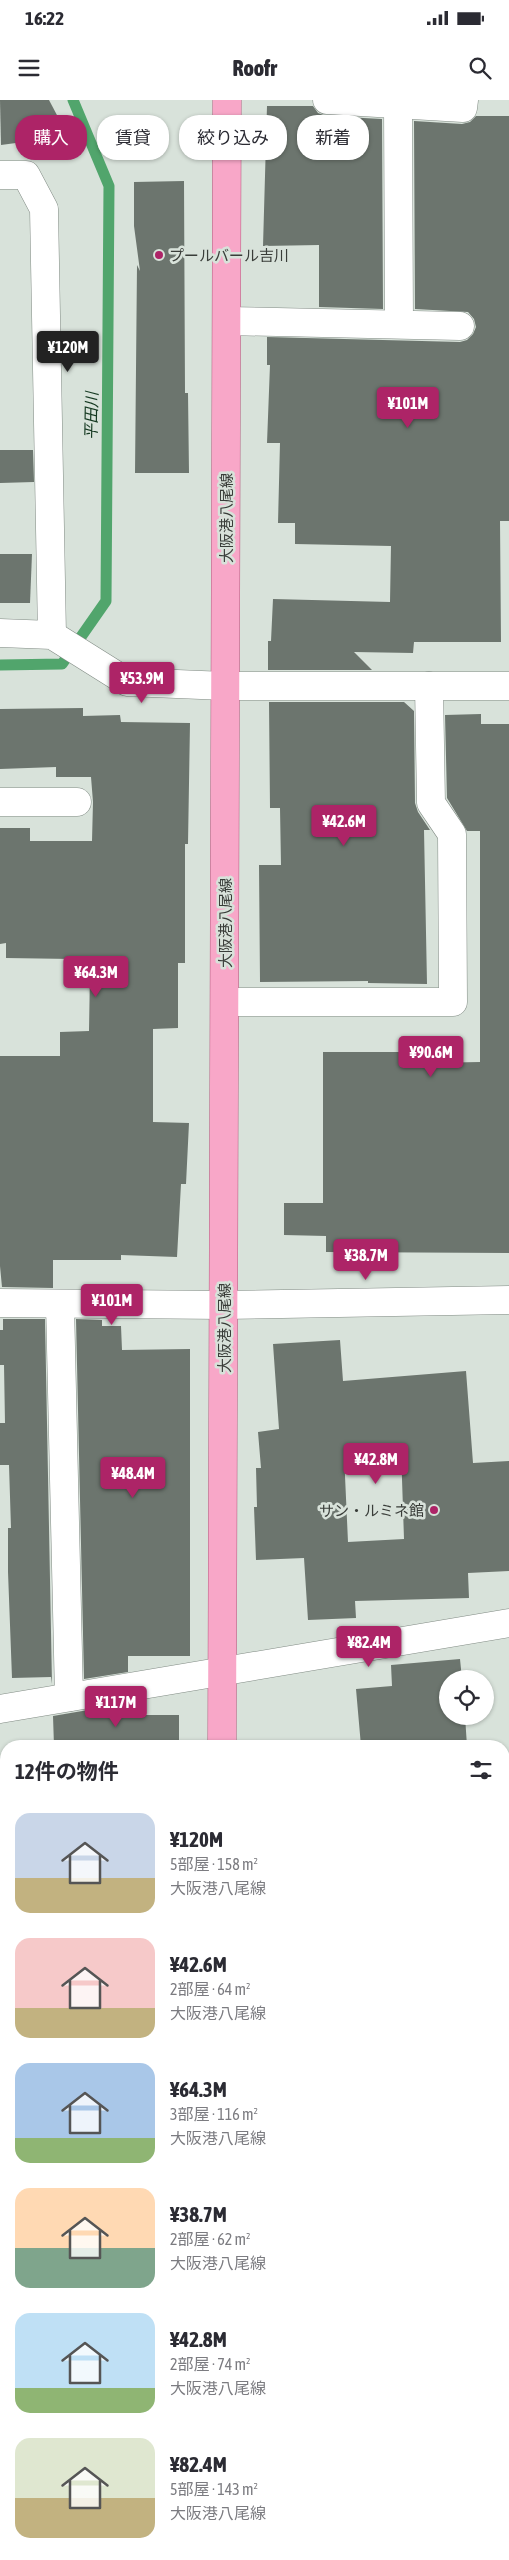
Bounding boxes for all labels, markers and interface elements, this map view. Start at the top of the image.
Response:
text: 16:22 [25,7,64,29]
icon: menu [15,54,43,82]
icon: search [466,54,494,82]
text: Roofr [232,55,277,81]
chip: 購入 [15,115,87,160]
chip: 賃貸 [97,115,169,160]
chip: 絞り込み [179,115,287,160]
chip: 新着 [297,115,369,160]
place label: プールバール吉川 [169,247,289,264]
marker: プールバール吉川 [153,249,165,261]
pin: ¥120M [33,330,103,373]
text: ¥120M [48,338,88,356]
pin: ¥101M [373,386,443,429]
water label: 平田川 [82,390,100,440]
text: ¥101M [388,394,428,412]
street label: 大阪港八尾線 [218,473,235,563]
pin: ¥53.9M [101,662,183,704]
text: ¥53.9M [120,669,164,687]
pin: ¥42.6M [303,804,385,847]
text: ¥42.6M [322,812,366,830]
street label: 大阪港八尾線 [217,878,234,968]
pin: ¥64.3M [55,956,137,998]
text: ¥64.3M [74,963,118,981]
pin: ¥90.6M [390,1036,472,1078]
text: ¥90.6M [409,1043,453,1061]
pin: ¥38.7M [325,1238,407,1281]
text: ¥38.7M [344,1246,388,1264]
street label: 大阪港八尾線 [216,1283,233,1373]
pin: ¥101M [77,1284,147,1326]
text: ¥101M [92,1291,132,1309]
pin: ¥42.8M [335,1442,417,1485]
text: ¥42.8M [354,1450,398,1468]
pin: ¥48.4M [92,1456,174,1499]
text: ¥48.4M [111,1464,155,1482]
place label: サン・ルミネ館 [319,1502,424,1519]
marker: サン・ルミネ館 [428,1504,440,1516]
pin: ¥82.4M [328,1626,410,1668]
text: ¥82.4M [347,1633,391,1651]
map controls [439,1670,494,1725]
button: locate [439,1670,494,1725]
pin: ¥117M [81,1686,151,1728]
text: ¥117M [96,1693,136,1711]
icon: filters [467,1756,495,1784]
text: 12件の物件 [15,1759,119,1783]
text: ¥120M [170,1827,223,1851]
icon: home [55,1833,115,1893]
text: 5部屋 · 158 m² [170,1855,258,1873]
text: 大阪港八尾線 [170,1879,266,1897]
text: ¥42.6M [170,1952,227,1976]
icon: home [55,1958,115,2018]
text: 2部屋 · 64 m² [170,1980,251,1998]
text: 大阪港八尾線 [170,2004,266,2022]
text: ¥64.3M [170,2077,227,2101]
icon: home [55,2083,115,2143]
text: 3部屋 · 116 m² [170,2105,258,2123]
text: 大阪港八尾線 [170,2129,266,2147]
text: ¥38.7M [170,2202,227,2226]
icon: home [55,2208,115,2268]
text: 2部屋 · 62 m² [170,2230,251,2248]
text: 大阪港八尾線 [170,2254,266,2272]
text: ¥42.8M [170,2327,227,2351]
icon: home [55,2333,115,2393]
text: 2部屋 · 74 m² [170,2355,251,2373]
text: 大阪港八尾線 [170,2379,266,2397]
text: ¥82.4M [170,2452,227,2476]
icon: home [55,2458,115,2518]
text: 5部屋 · 143 m² [170,2480,258,2498]
text: 大阪港八尾線 [170,2504,266,2522]

